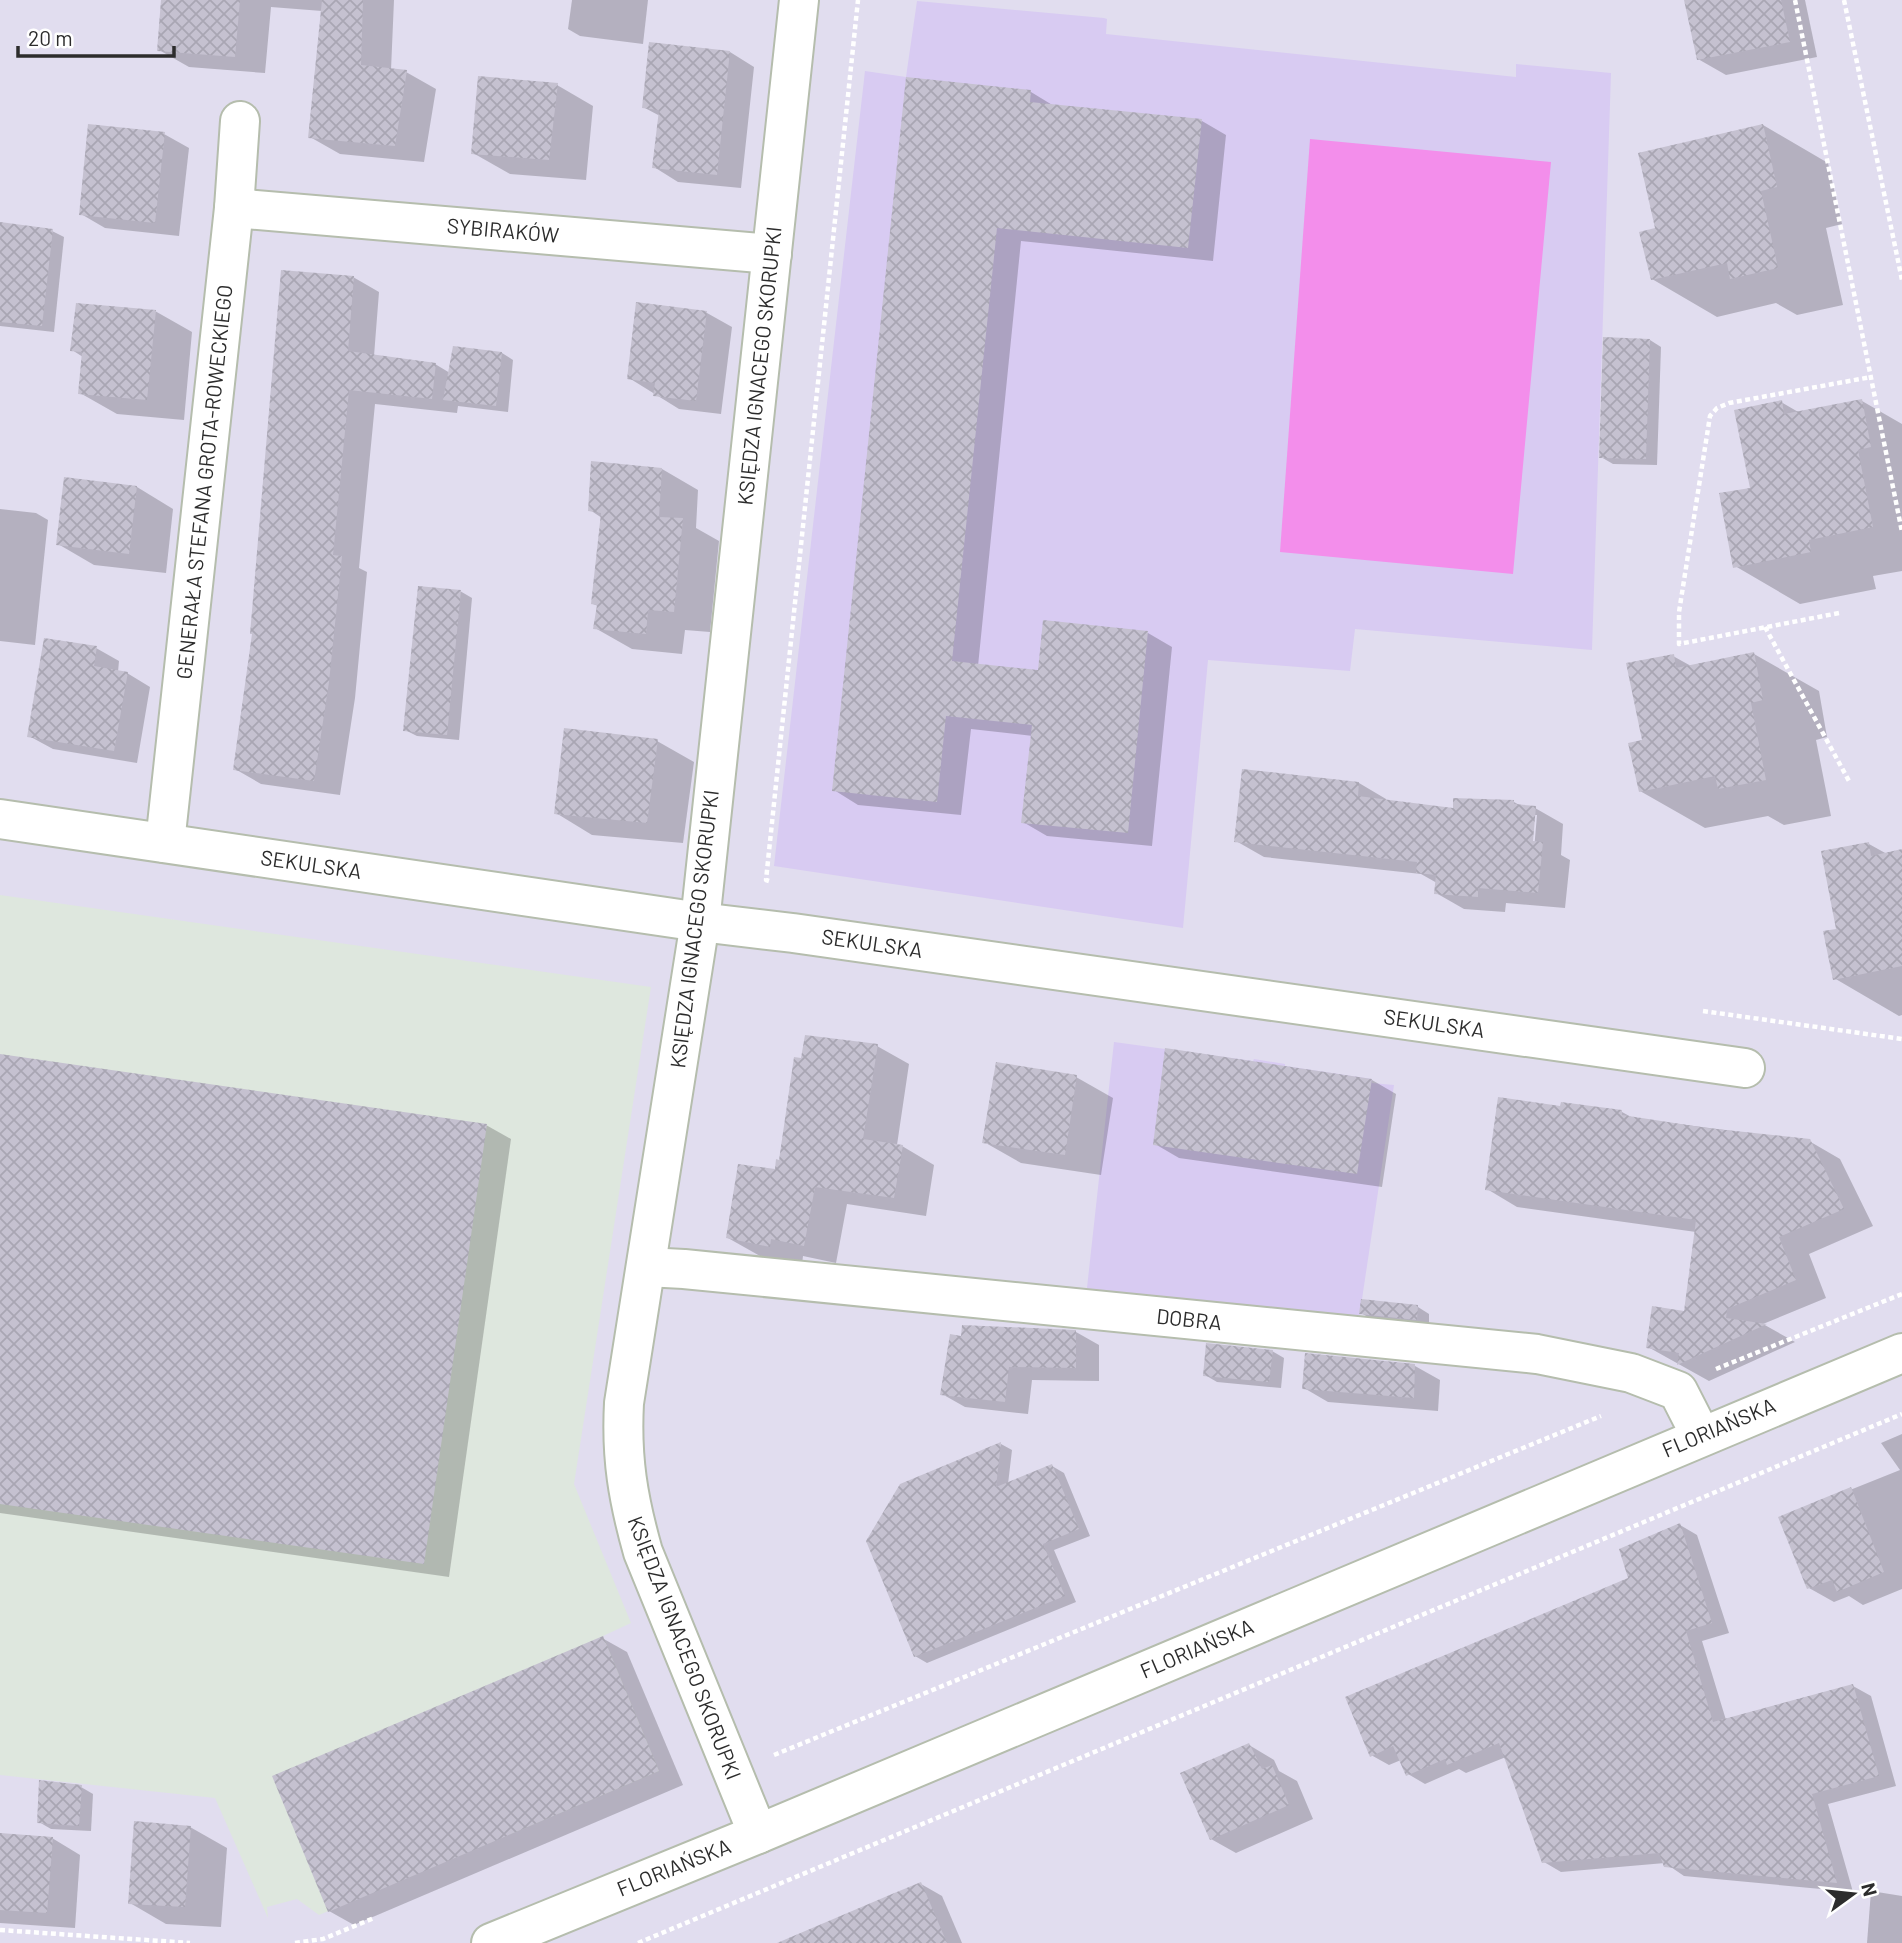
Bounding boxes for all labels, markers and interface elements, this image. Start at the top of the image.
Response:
scale bar [18,14,173,58]
text: 20 m [28,25,73,50]
street label: SYBIRAKÓW [446,212,560,247]
street label: KSIĘDZA IGNACEGO SKORUPKI [731,225,786,506]
street label: GENERAŁA STEFANA GROTA-ROWECKIEGO [170,283,237,680]
street label: KSIĘDZA IGNACEGO SKORUPKI [664,788,723,1069]
street label: SEKULSKA [259,844,364,883]
street label: SEKULSKA [820,923,925,962]
street label: SEKULSKA [1382,1003,1487,1042]
street label: DOBRA [1155,1303,1223,1334]
street label: FLORIAŃSKA [1658,1391,1779,1462]
street label: KSIĘDZA IGNACEGO SKORUPKI [624,1512,747,1783]
street label: FLORIAŃSKA [1136,1612,1257,1683]
street label: FLORIAŃSKA [613,1832,734,1901]
north arrow [1818,1859,1888,1929]
text: N [1857,1880,1883,1899]

